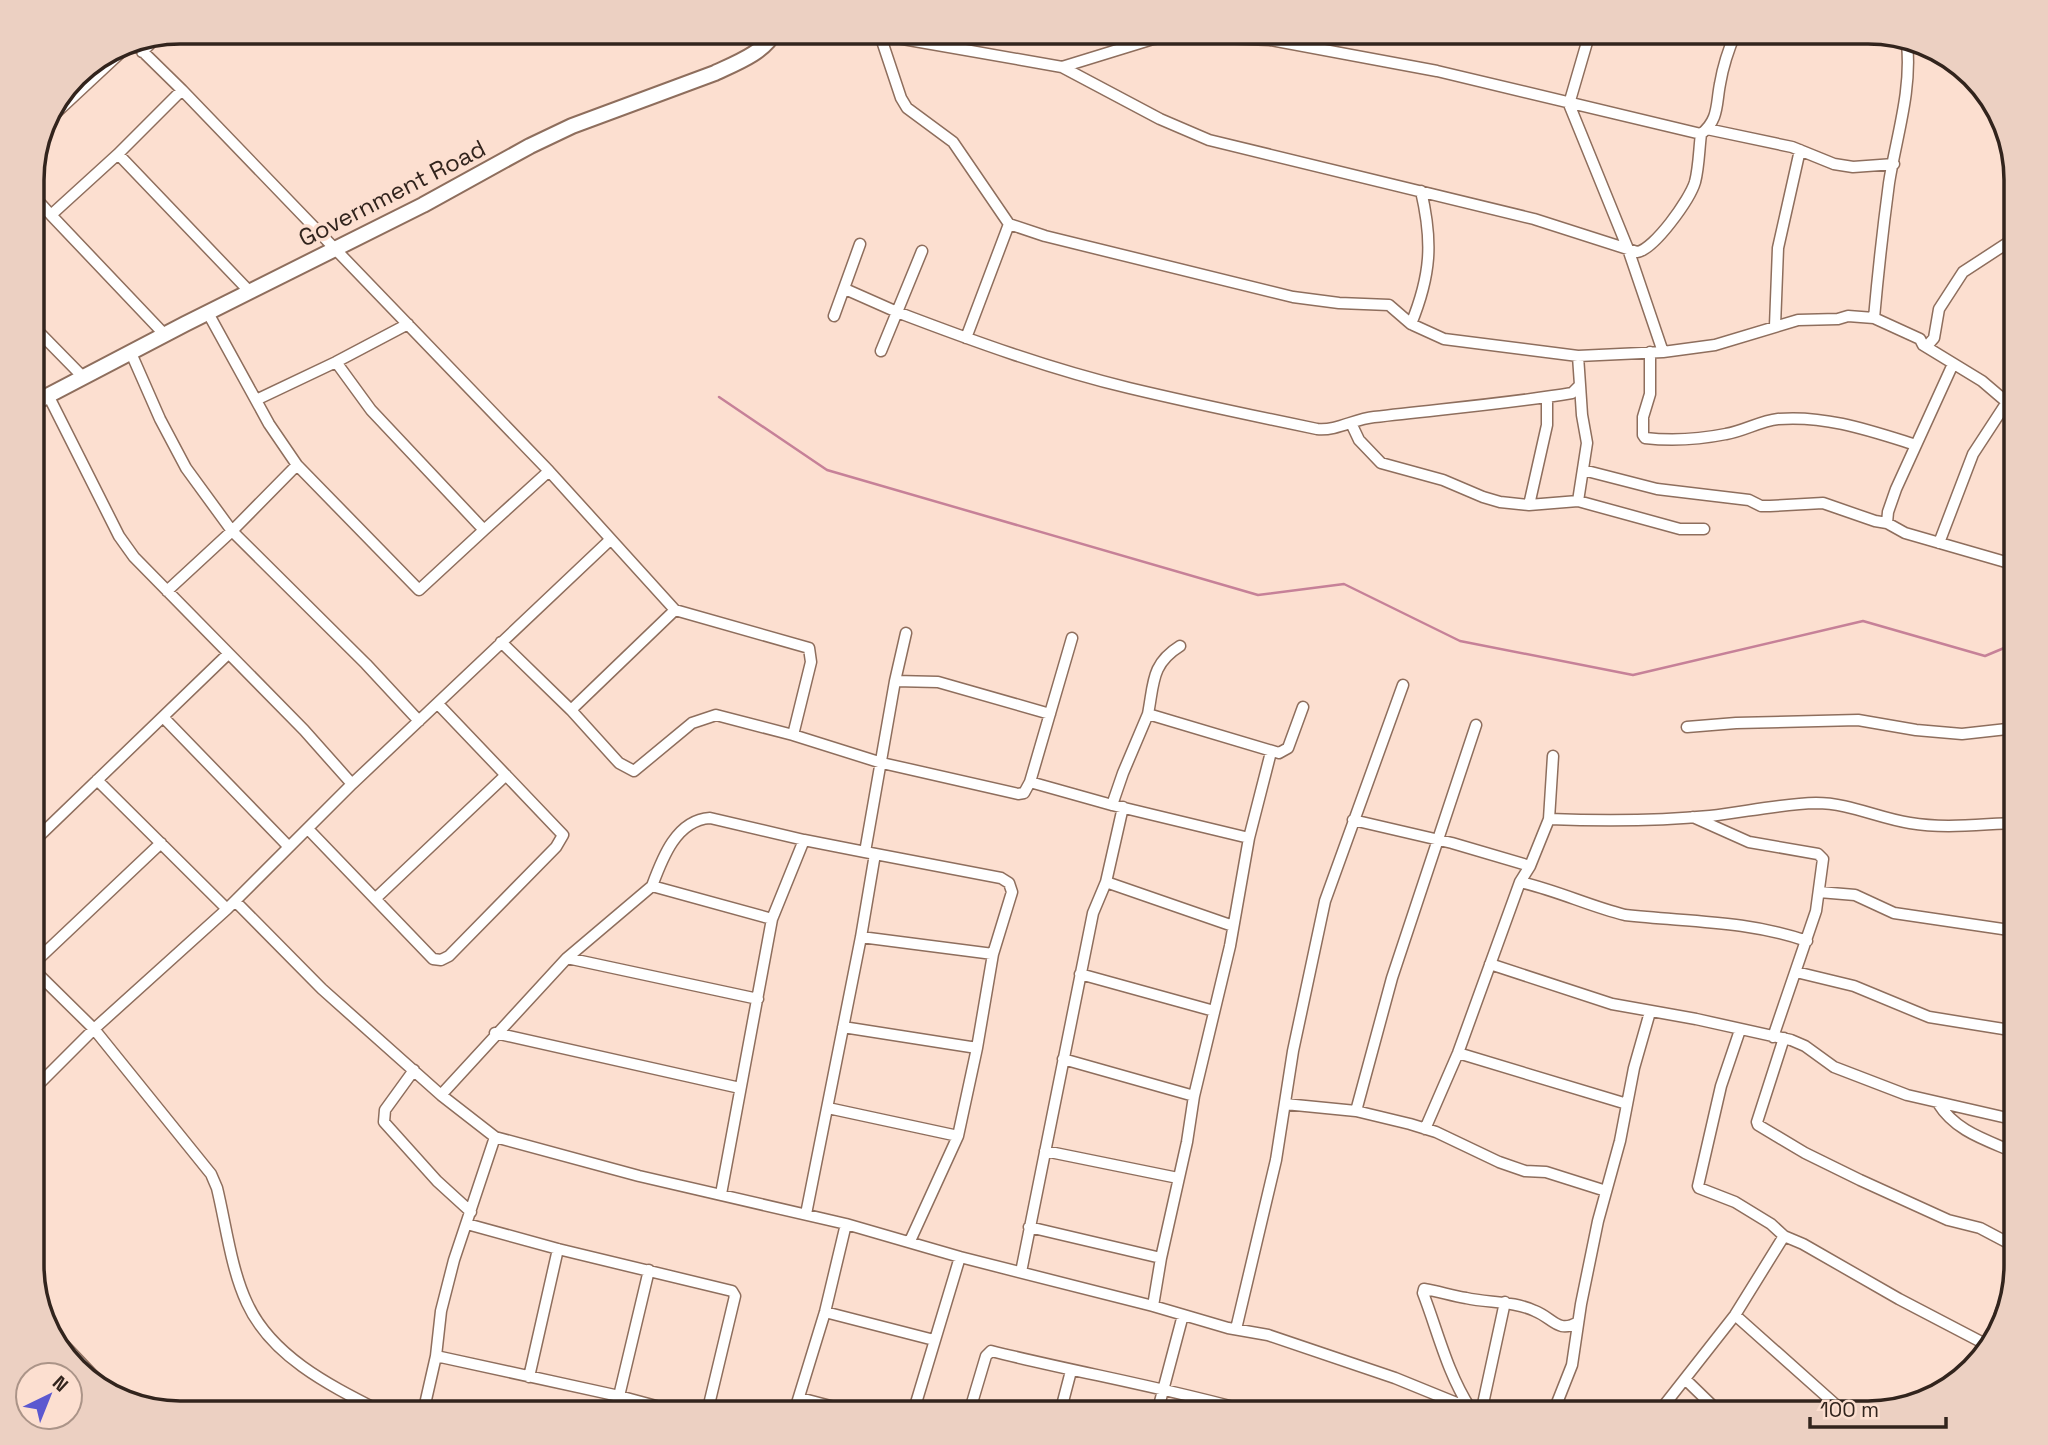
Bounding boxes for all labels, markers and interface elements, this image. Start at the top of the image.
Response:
street label: Government Road [293,132,491,254]
north arrow [14,1361,84,1431]
text: N [47,1370,73,1397]
scale bar [1810,1386,1946,1430]
text: 100 m [1820,1396,1879,1423]

